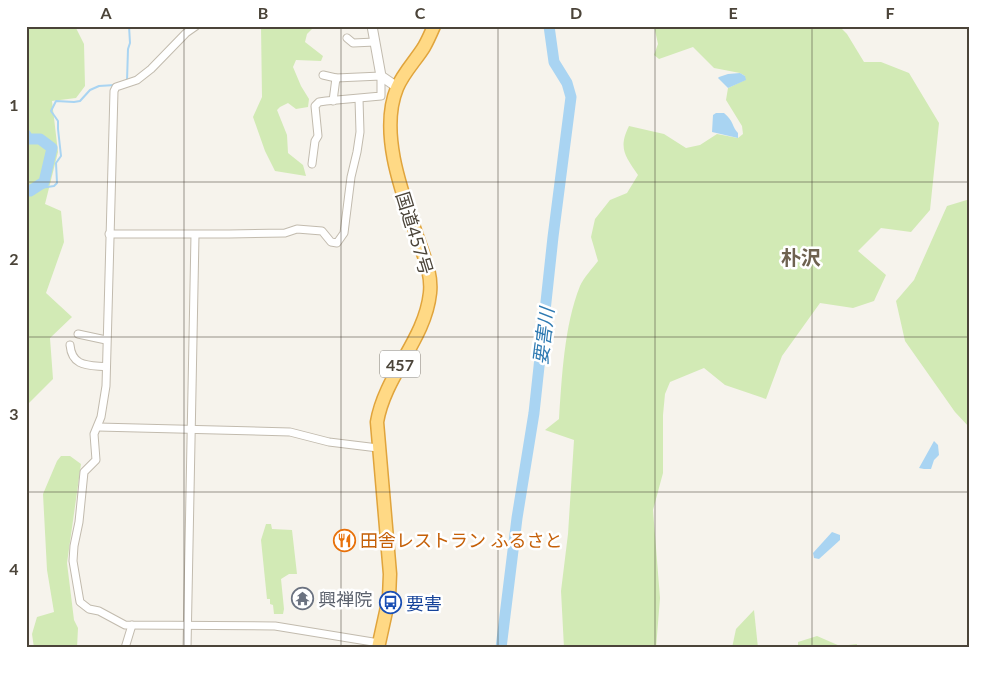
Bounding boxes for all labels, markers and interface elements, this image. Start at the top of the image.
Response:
text: A [99,3,112,22]
text: B [258,3,268,22]
text: C [415,3,426,22]
text: D [570,3,582,22]
text: E [728,3,738,22]
text: F [885,3,895,22]
text: 1 [9,95,19,114]
street label: 国道457号 [392,189,438,277]
district label: 朴沢 [781,245,821,269]
text: 2 [9,249,19,268]
water label: 要害川 [528,304,558,366]
road number: 457 [380,350,420,378]
text: 3 [9,404,19,423]
restaurant icon: 田舎レストラン ふるさと [332,528,356,552]
place label: 田舎レストラン ふるさと [360,529,563,551]
text: 4 [9,559,19,578]
temple icon: 興禅院 [290,587,314,611]
place label: 興禅院 [318,588,372,610]
bus stop icon: 要害 [378,591,402,615]
place label: 要害 [406,592,442,614]

